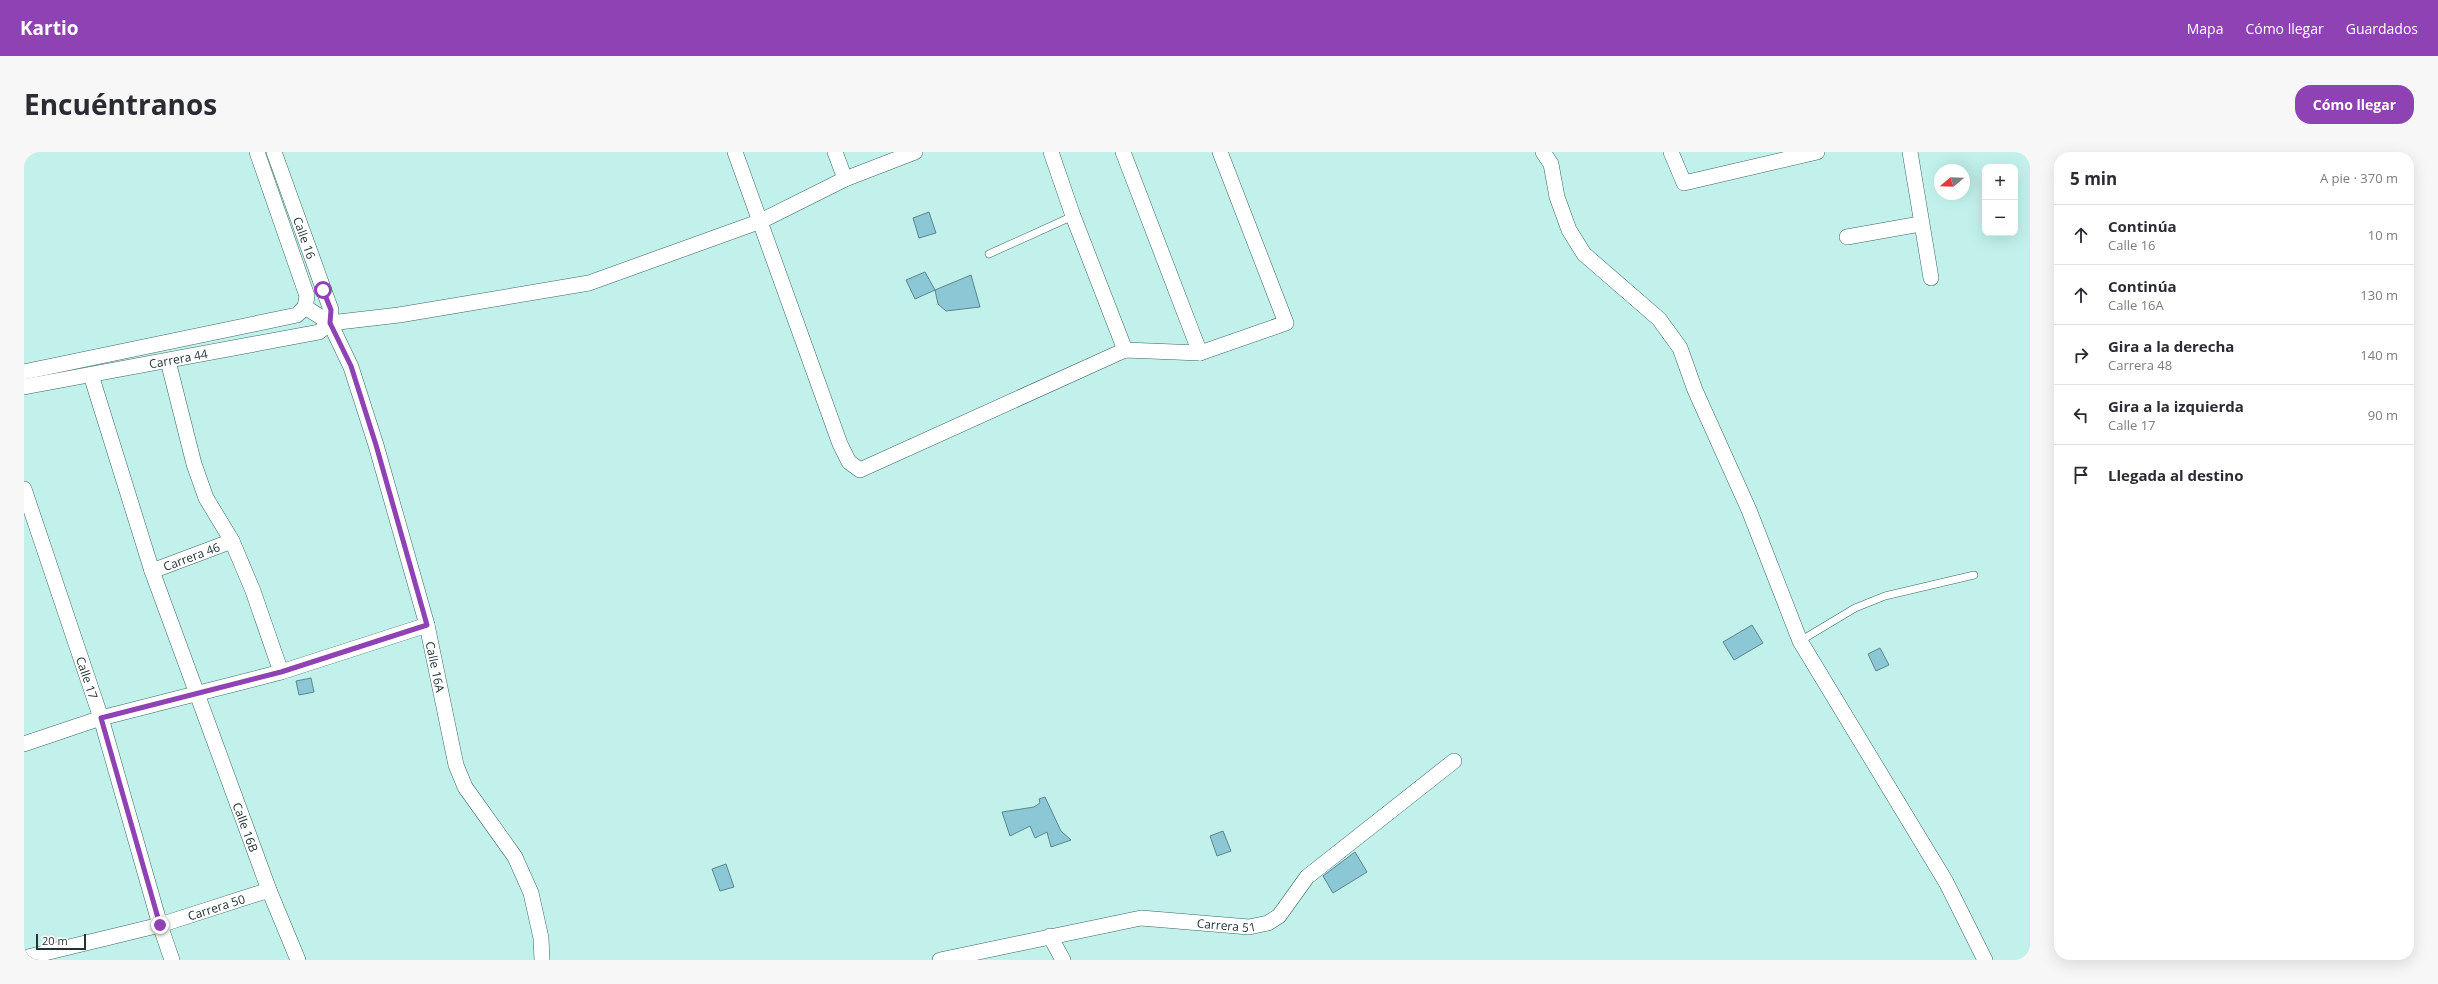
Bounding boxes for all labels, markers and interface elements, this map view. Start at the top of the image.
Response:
text: Kartio [20,15,79,41]
text: Mapa [2187,19,2223,38]
text: Cómo llegar [2245,19,2324,38]
text: Guardados [2346,19,2418,38]
text: Encuéntranos [24,85,217,123]
button: Cómo llegar [2295,85,2414,124]
north arrow [1934,164,1970,200]
map controls [1982,164,2018,236]
button: + [1982,164,2018,200]
text: 5 min [2070,167,2117,190]
text: A pie · 370 m [2320,169,2398,187]
button: − [1982,200,2018,236]
street label: Calle 16 [289,214,320,261]
text: Continúa [2108,216,2177,236]
icon: ahead [2070,224,2092,246]
text: 10 m [2368,226,2398,244]
text: Calle 16 [2108,236,2156,254]
text: Continúa [2108,276,2177,296]
route start [314,281,332,299]
icon: ahead [2070,284,2092,306]
text: 130 m [2360,286,2398,304]
text: Calle 16A [2108,296,2164,314]
text: Gira a la derecha [2108,336,2234,356]
street label: Carrera 44 [148,344,209,372]
icon: right [2070,344,2092,366]
text: 140 m [2360,346,2398,364]
text: Carrera 48 [2108,356,2172,374]
text: Gira a la izquierda [2108,396,2244,416]
icon: left [2070,404,2092,426]
text: 90 m [2368,406,2398,424]
text: Calle 17 [2108,416,2156,434]
icon: arrive [2070,464,2092,486]
text: Llegada al destino [2108,465,2243,485]
street label: Carrera 46 [161,538,222,575]
street label: Calle 16A [422,640,449,694]
street label: Calle 17 [72,654,103,701]
street label: Calle 16B [229,800,263,854]
street label: Carrera 50 [185,890,247,924]
street label: Carrera 51 [1196,914,1258,935]
route end [151,916,169,934]
scale bar [36,932,86,951]
text: 20 m [42,933,68,948]

